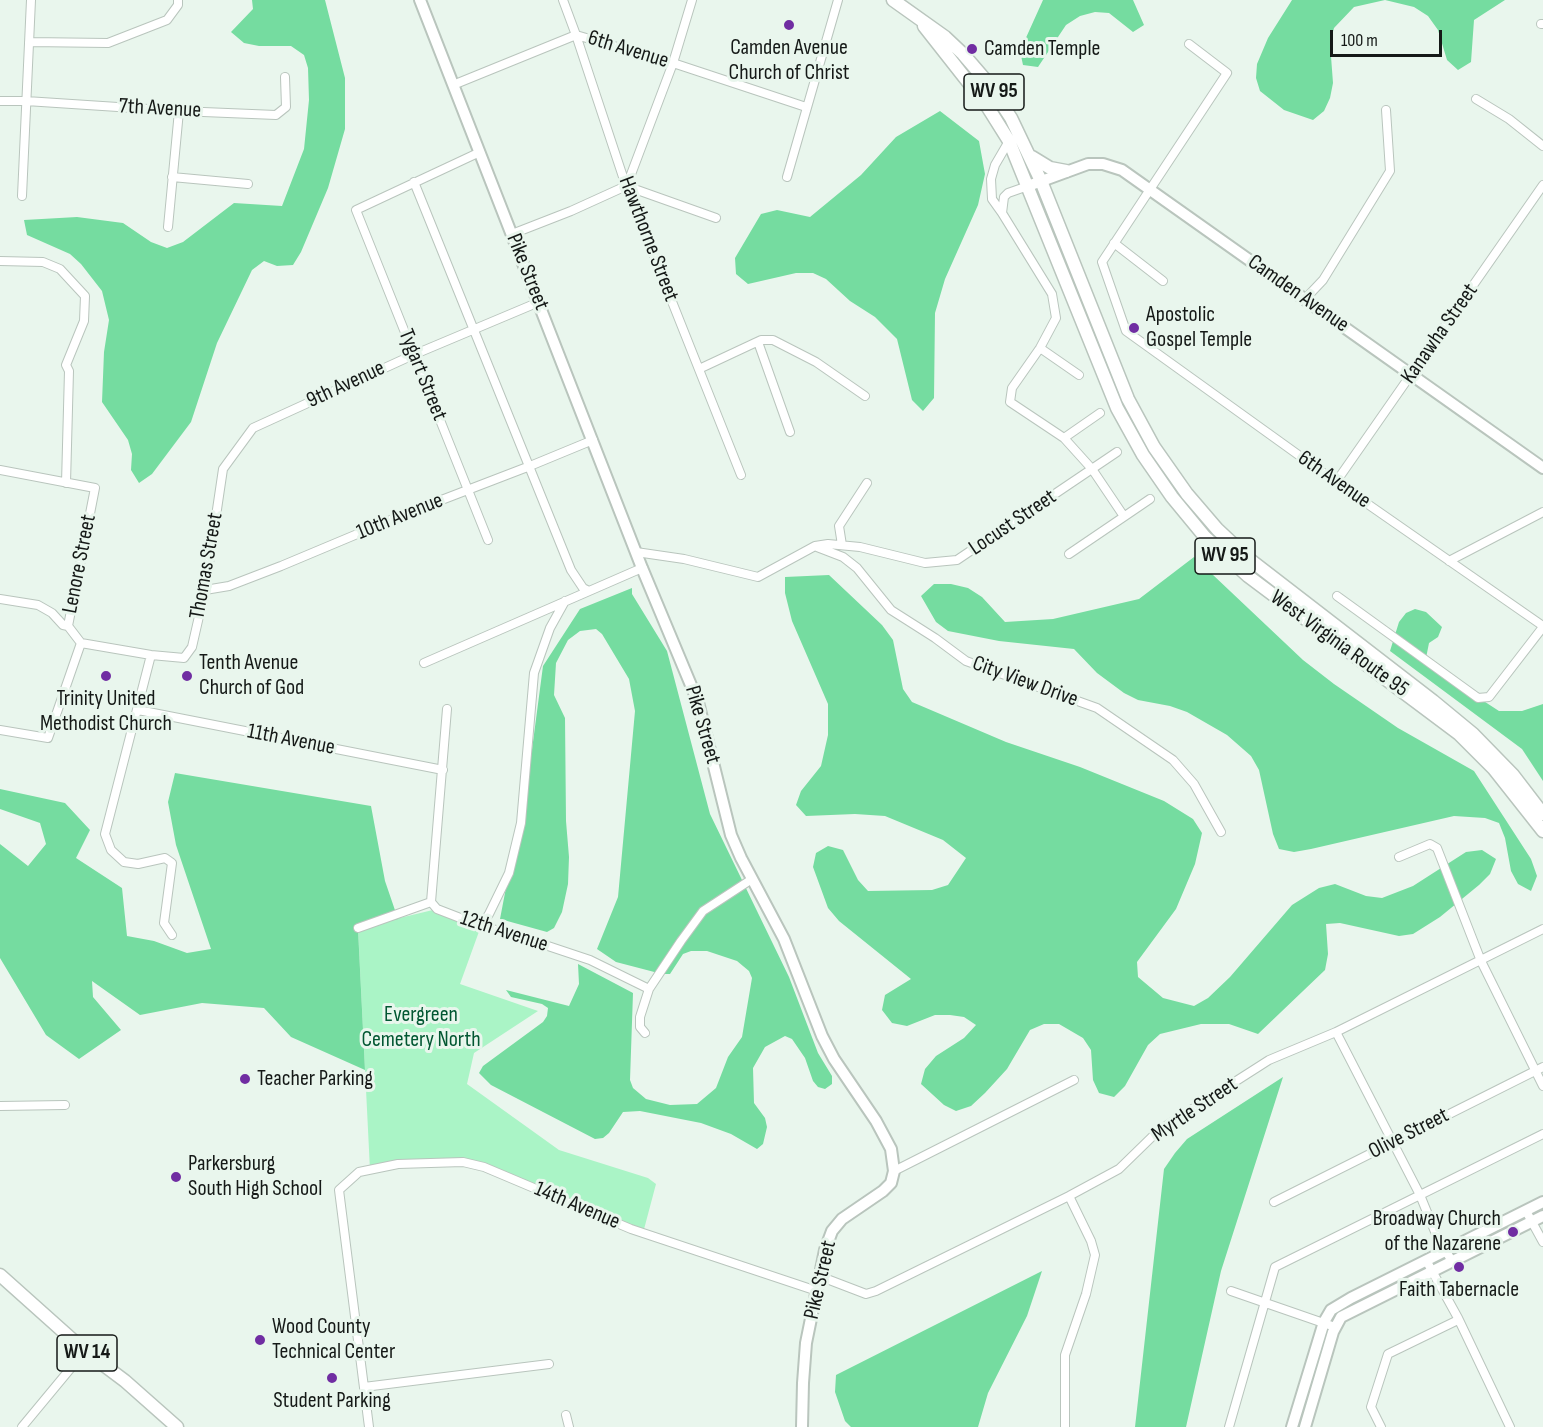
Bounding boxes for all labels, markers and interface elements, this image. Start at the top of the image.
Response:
marker: Camden Avenue Church of Christ [782,18,796,32]
scale bar [1333,18,1446,56]
street label: 6th Avenue [584,25,672,75]
text: 100 m [1341,30,1378,51]
place label: Camden Avenue Church of Christ [729,35,849,86]
place label: Camden Temple [984,36,1100,62]
marker: Camden Temple [965,42,979,56]
road number: WV 95 [964,74,1024,110]
street label: 7th Avenue [118,94,202,124]
street label: Hawthorne Street [612,173,684,305]
street label: Pike Street [500,230,554,314]
street label: Camden Avenue [1242,249,1354,339]
street label: Kanawha Street [1396,279,1484,389]
place label: Apostolic Gospel Temple [1146,302,1252,354]
marker: Apostolic Gospel Temple [1127,321,1141,335]
street label: Tygart Street [392,325,452,425]
street label: 9th Avenue [303,355,389,415]
street label: 6th Avenue [1292,445,1376,515]
street label: Locust Street [964,484,1062,562]
street label: 10th Avenue [353,488,447,546]
street label: Thomas Street [185,511,229,621]
street label: Lenore Street [58,512,102,616]
road number: WV 95 [1195,538,1255,574]
street label: West Virginia Route 95 [1265,585,1413,703]
place label: Tenth Avenue Church of God [199,650,304,702]
street label: City View Drive [969,651,1081,713]
marker: Trinity United Methodist Church [99,669,113,683]
marker: Tenth Avenue Church of God [180,669,194,683]
street label: Pike Street [678,683,726,767]
place label: Trinity United Methodist Church [40,686,172,738]
street label: 11th Avenue [245,719,337,761]
street label: 12th Avenue [457,905,551,959]
park label: Evergreen Cemetery North [361,1002,481,1054]
place label: Teacher Parking [257,1066,373,1092]
marker: Teacher Parking [238,1072,252,1086]
street label: Myrtle Street [1147,1072,1243,1148]
street label: Olive Street [1364,1103,1454,1165]
place label: Parkersburg South High School [188,1151,322,1202]
marker: Parkersburg South High School [169,1170,183,1184]
street label: 14th Avenue [530,1176,624,1236]
place label: Broadway Church of the Nazarene [1373,1206,1501,1258]
marker: Broadway Church of the Nazarene [1506,1225,1520,1239]
street label: Pike Street [799,1238,843,1322]
marker: Faith Tabernacle [1452,1260,1466,1274]
place label: Faith Tabernacle [1399,1277,1519,1303]
place label: Wood County Technical Center [272,1314,395,1366]
marker: Wood County Technical Center [253,1333,267,1347]
road number: WV 14 [57,1335,117,1371]
marker: Student Parking [325,1371,339,1385]
place label: Student Parking [273,1388,391,1414]

